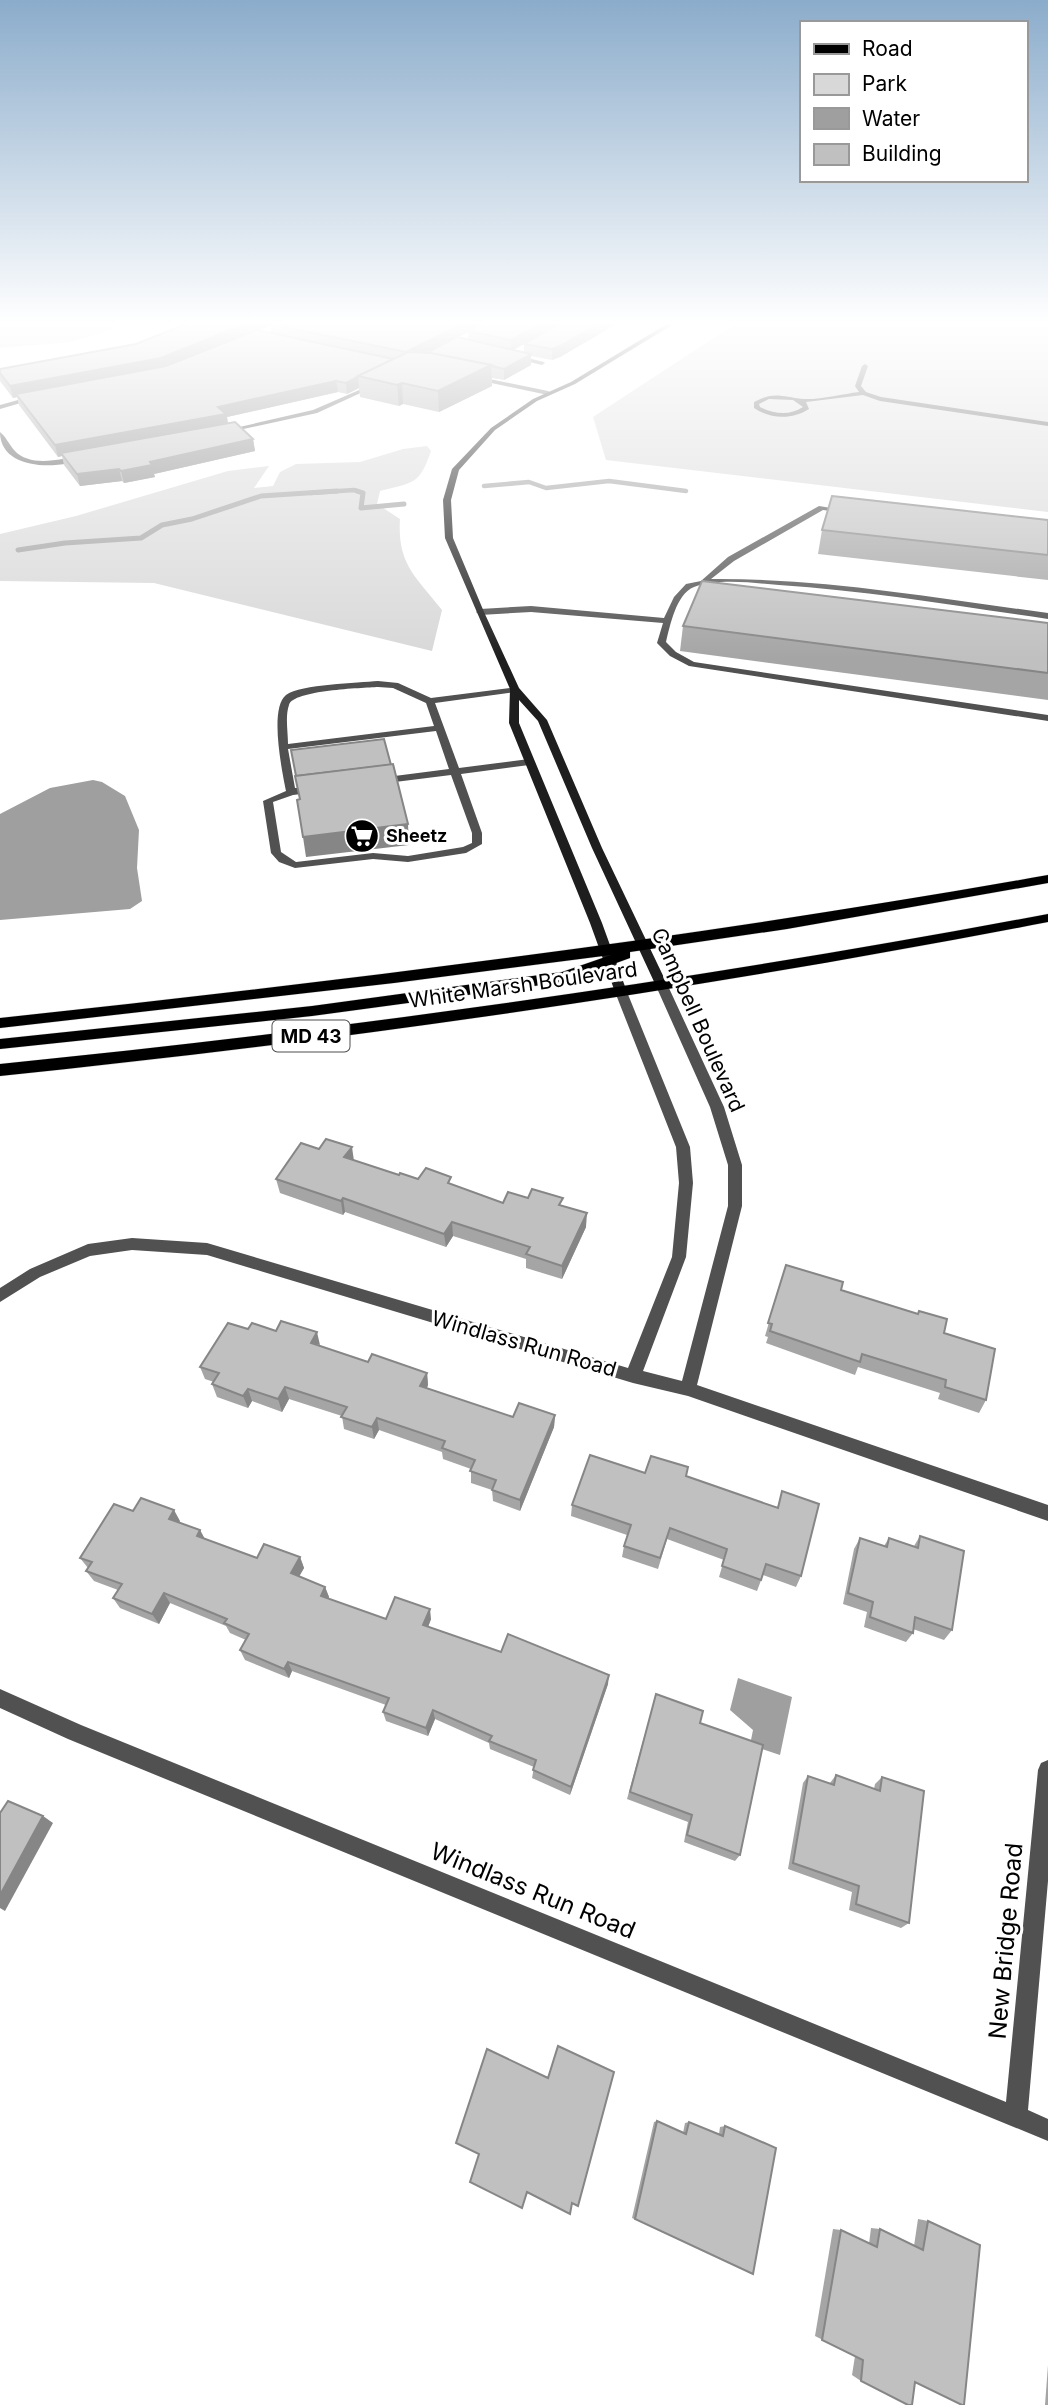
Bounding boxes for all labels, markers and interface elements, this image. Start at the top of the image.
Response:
legend [800,21,1027,182]
text: Road [862,36,913,61]
text: Park [862,71,907,96]
text: Water [862,106,920,131]
text: Building [862,141,942,166]
supermarket icon: Sheetz [343,817,381,855]
place label: Sheetz [386,825,447,846]
street label: Campbell Boulevard [647,924,750,1116]
street label: White Marsh Boulevard [407,956,639,1013]
road number: MD 43 [272,1020,350,1052]
street label: Windlass Run Road [429,1305,619,1382]
street label: Windlass Run Road [427,1836,640,1945]
street label: New Bridge Road [982,1842,1029,2040]

